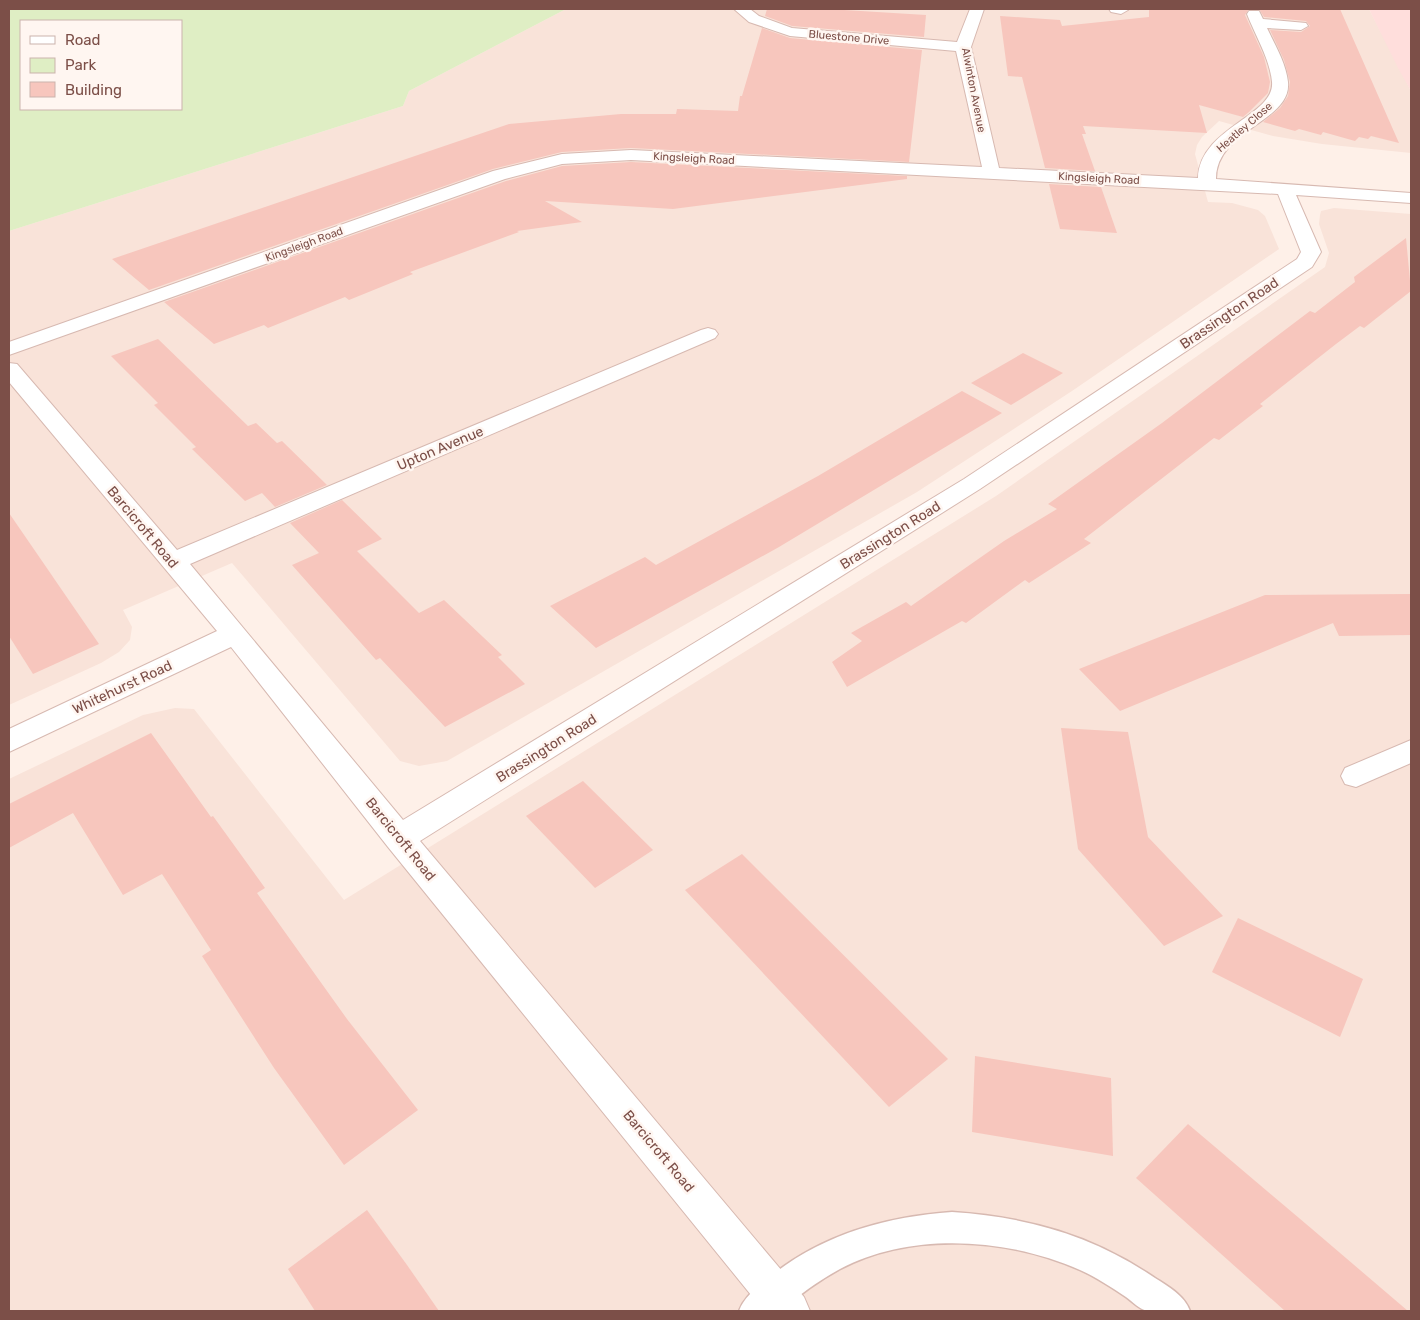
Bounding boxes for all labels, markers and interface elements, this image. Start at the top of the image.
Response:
legend [20,20,182,110]
street label: Bluestone Drive [808,27,890,48]
text: Road [65,31,101,49]
street label: Alwinton Avenue [959,46,988,134]
text: Park [65,56,96,74]
text: Building [65,81,122,99]
street label: Heatley Close [1214,100,1275,155]
street label: Kingsleigh Road [653,150,735,167]
street label: Kingsleigh Road [1058,170,1140,187]
street label: Kingsleigh Road [264,224,345,265]
street label: Brassington Road [1177,274,1282,353]
street label: Upton Avenue [394,423,486,474]
street label: Barcicroft Road [103,483,182,572]
street label: Brassington Road [837,498,944,573]
street label: Whitehurst Road [70,657,175,718]
street label: Brassington Road [493,711,600,786]
street label: Barcicroft Road [362,794,439,884]
street label: Barcicroft Road [619,1107,698,1196]

